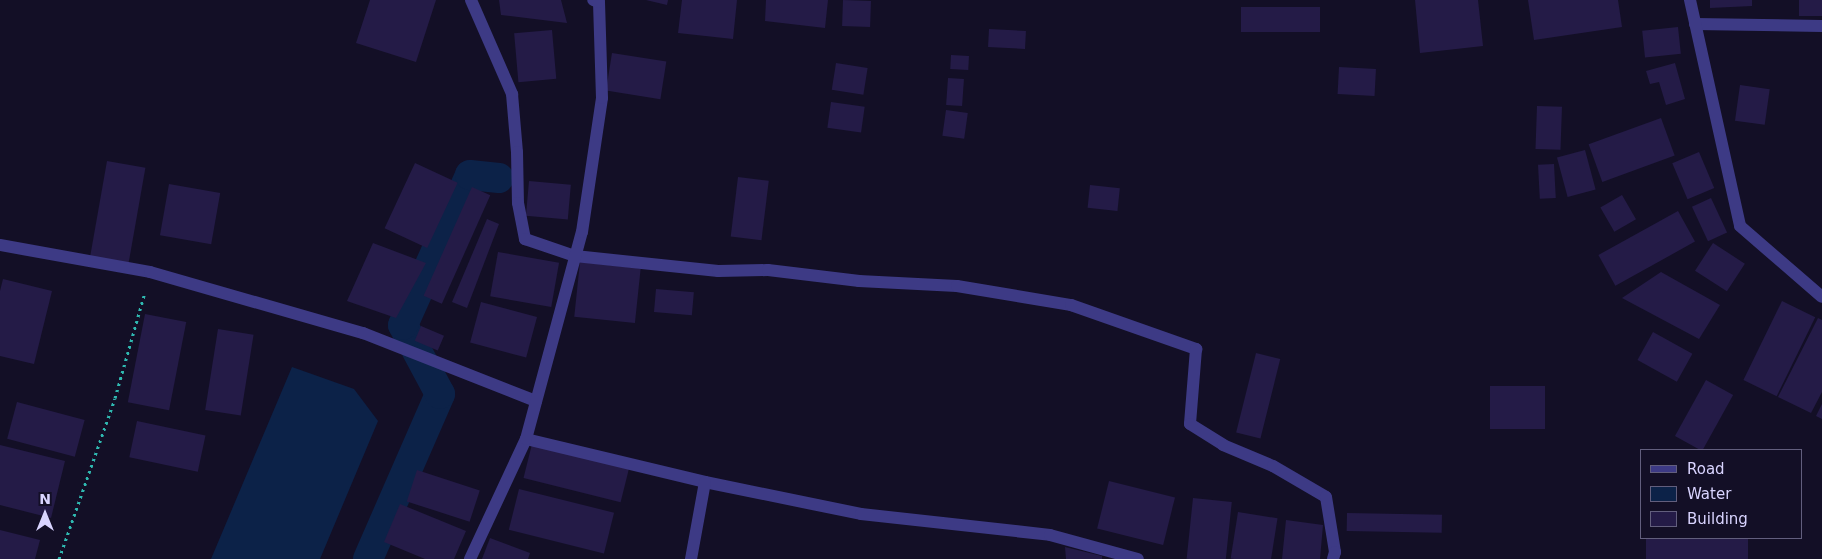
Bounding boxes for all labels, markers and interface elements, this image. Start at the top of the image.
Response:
legend [1640,449,1802,539]
text: Road [1687,460,1725,478]
text: Water [1687,485,1731,503]
north arrow [20,489,70,539]
text: N [39,491,51,507]
text: Building [1687,510,1748,528]

